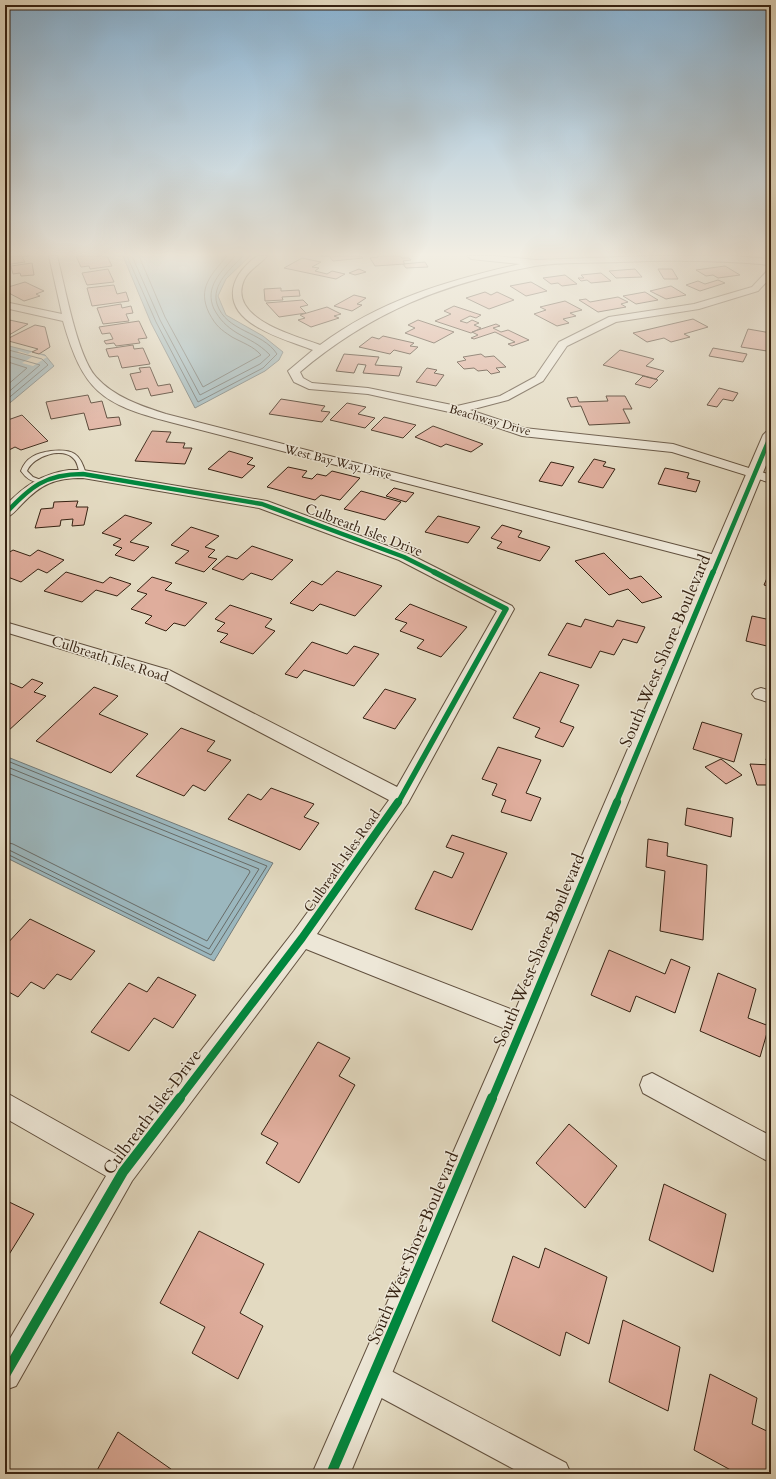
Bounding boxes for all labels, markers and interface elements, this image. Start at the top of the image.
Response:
street label: Beachway Drive [447,401,533,439]
street label: West Bay Way Drive [282,441,393,483]
street label: Culbreath Isles Drive [302,499,426,561]
street label: South West Shore Boulevard [614,551,716,751]
street label: Culbreath Isles Road [49,631,171,687]
street label: Culbreath Isles Road [299,805,385,916]
street label: South West Shore Boulevard [488,850,590,1050]
street label: Culbreath Isles Drive [97,1045,207,1179]
street label: South West Shore Boulevard [362,1148,464,1348]

